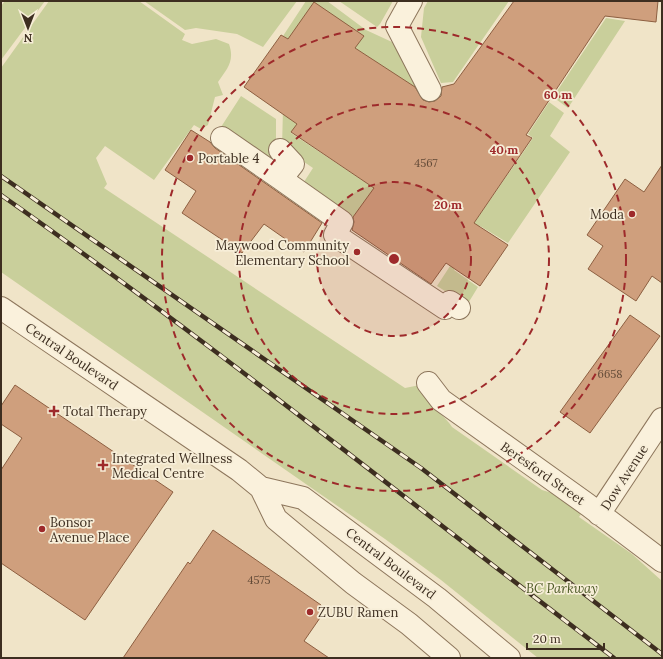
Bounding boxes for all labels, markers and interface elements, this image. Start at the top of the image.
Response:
north arrow [8,8,48,48]
text: N [23,31,32,45]
text: 60 m [544,87,572,102]
text: 40 m [490,142,518,157]
place label: Portable 4 [198,150,259,167]
marker: Portable 4 [185,153,195,163]
house number: 4567 [414,156,438,170]
text: 20 m [434,197,462,212]
place label: Moda [590,206,624,223]
marker: Moda [627,209,637,219]
place label: Maywood Community Elementary School [216,237,349,269]
marker: Maywood Community Elementary School [352,247,362,257]
centre of rings [387,252,401,266]
street label: Central Boulevard [22,319,122,394]
house number: 6658 [598,367,622,381]
place label: Total Therapy [63,403,147,420]
marker: Total Therapy [48,405,60,417]
street label: Beresford Street [497,438,588,509]
street label: Dow Avenue [597,441,652,513]
place label: Integrated Wellness Medical Centre [112,450,232,482]
marker: Integrated Wellness Medical Centre [97,459,109,471]
place label: Bonsor Avenue Place [49,514,129,546]
marker: Bonsor Avenue Place [37,524,47,534]
street label: Central Boulevard [342,524,439,603]
house number: 4575 [247,573,271,587]
park label: BC Parkway [526,580,598,597]
place label: ZUBU Ramen [318,604,398,621]
marker: ZUBU Ramen [305,607,315,617]
scale bar [527,625,604,651]
text: 20 m [533,631,561,646]

